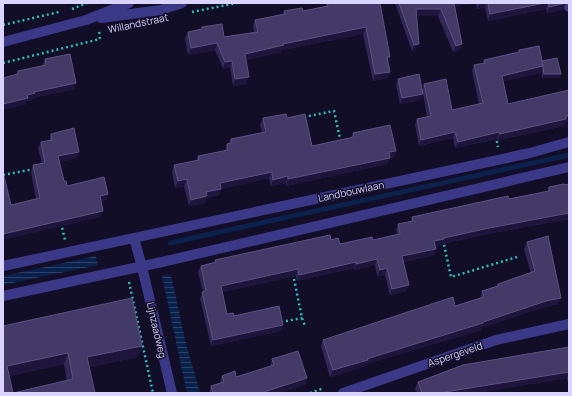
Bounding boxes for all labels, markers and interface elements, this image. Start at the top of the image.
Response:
street label: Willandstraat [107,10,169,36]
street label: Landbouwlaan [317,177,385,205]
street label: Lijnzaadweg [144,301,170,359]
street label: Aspergeveld [426,338,484,370]

